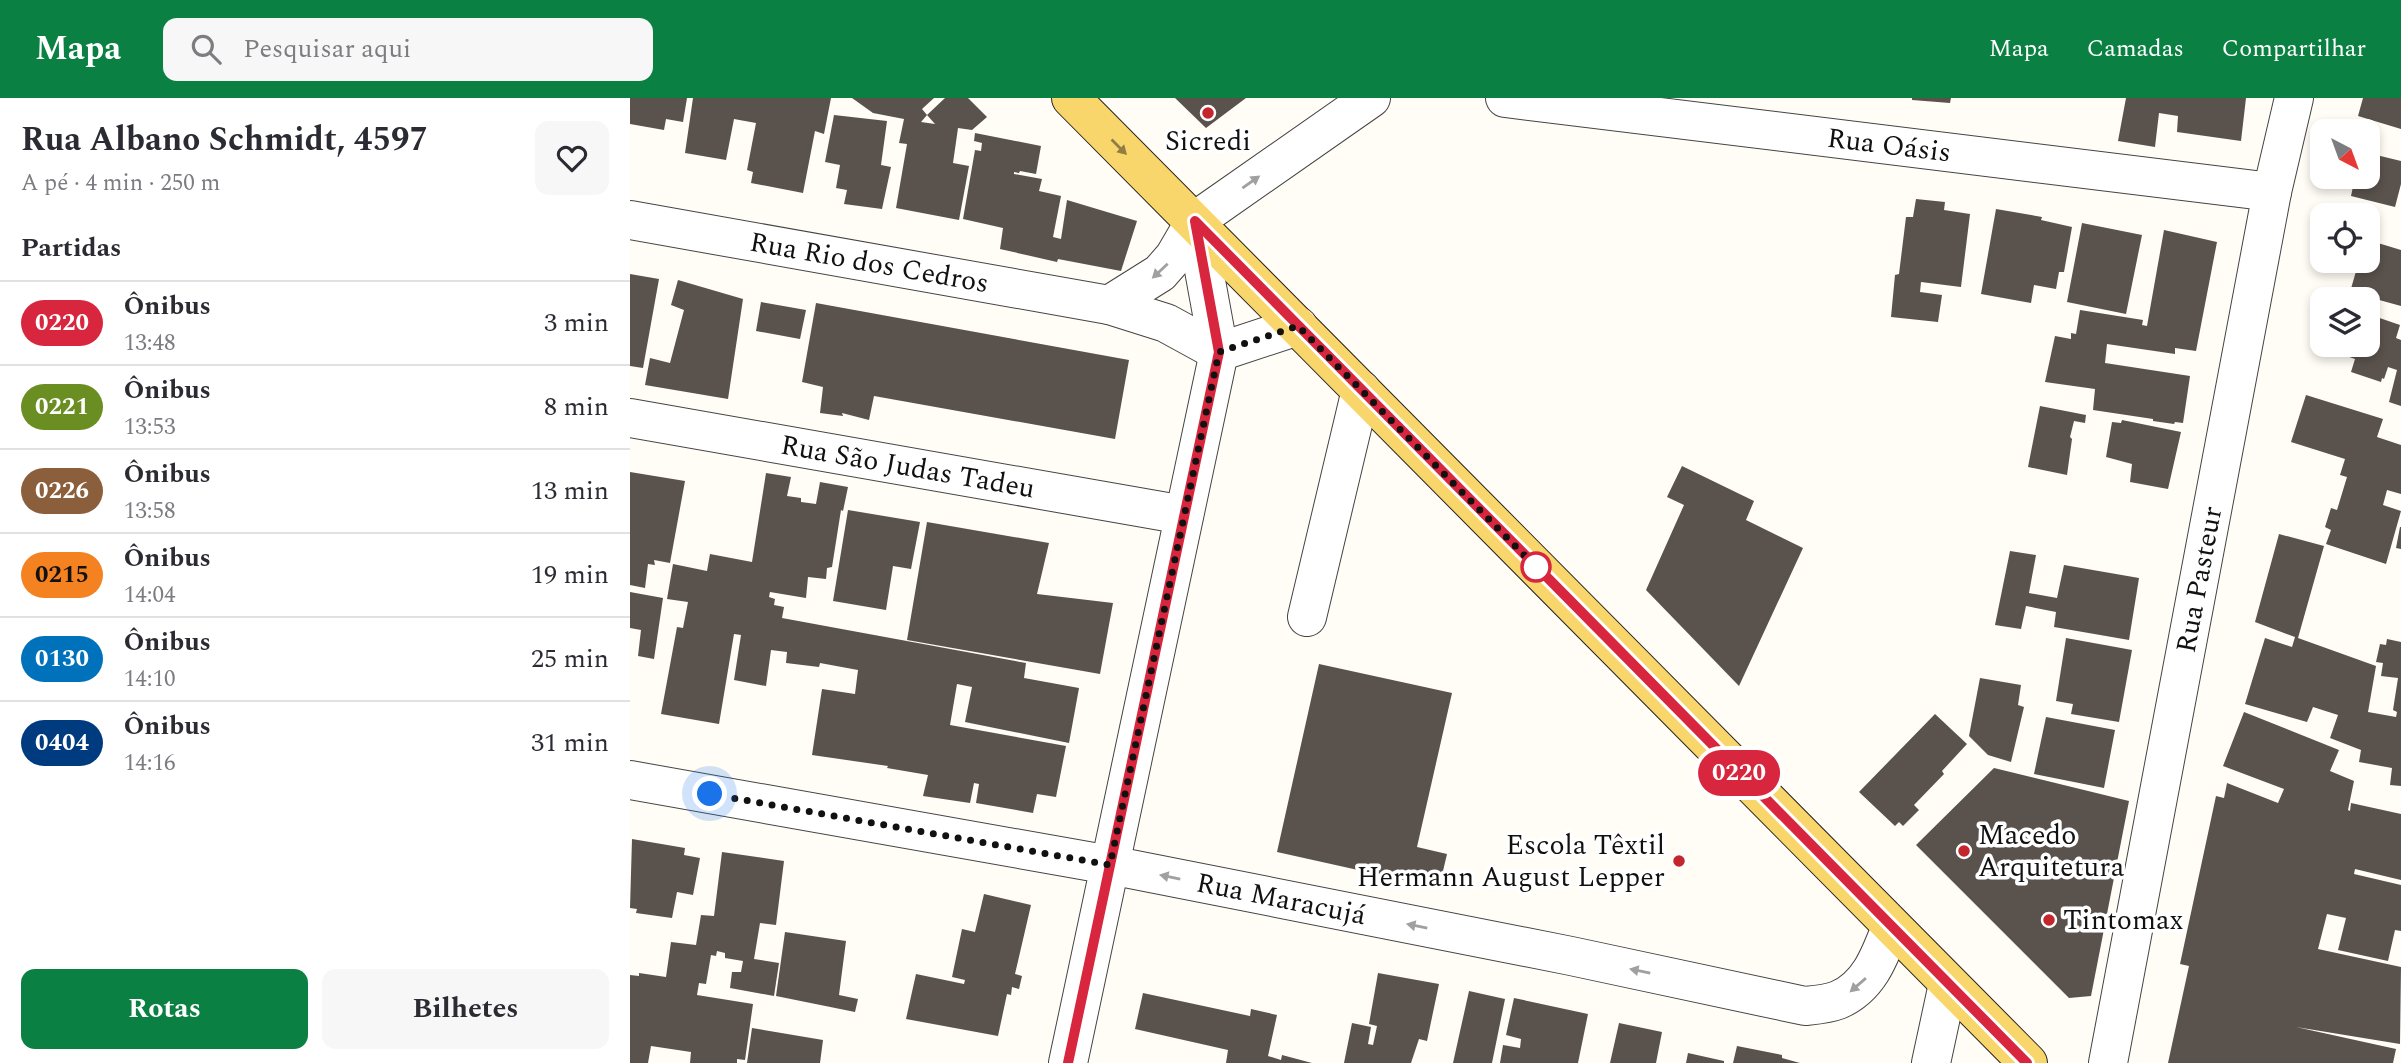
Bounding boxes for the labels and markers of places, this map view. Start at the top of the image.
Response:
marker: Sicredi [1200,105,1216,121]
place label: Sicredi [1165,120,1251,163]
unlabelled marker [1521,552,1551,582]
place label: Macedo Arquitetura [1978,814,2125,889]
place label: Escola Têxtil Hermann August Lepper [1357,824,1665,899]
marker: Macedo Arquitetura [1956,843,1972,859]
marker: Escola Têxtil Hermann August Lepper [1671,853,1687,869]
place label: Tintomax [2063,899,2183,942]
marker: Tintomax [2041,912,2057,928]

